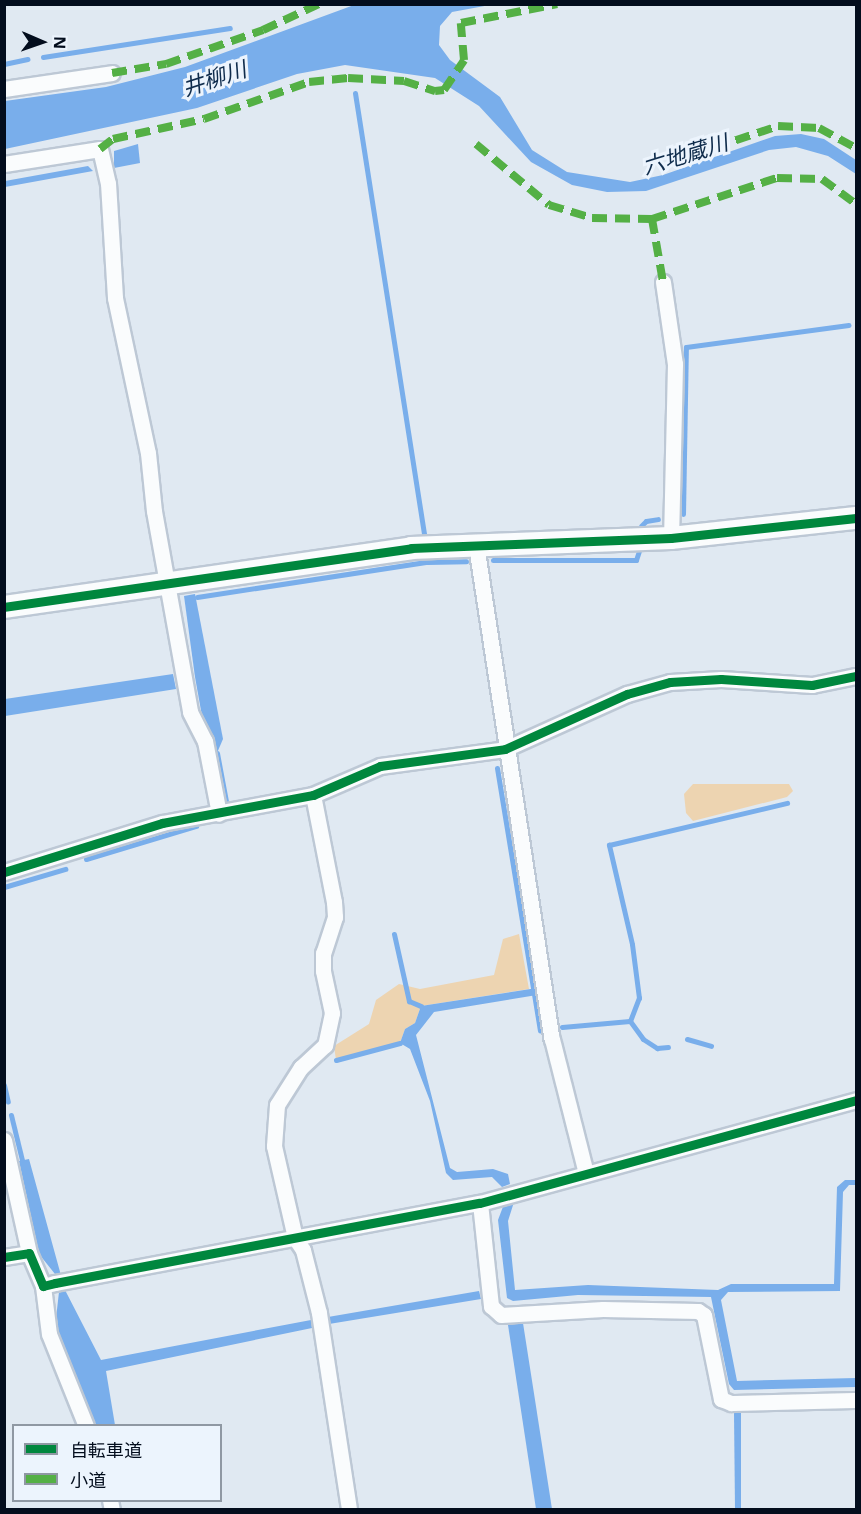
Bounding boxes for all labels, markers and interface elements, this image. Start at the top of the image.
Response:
north arrow [12,12,72,72]
text: N [49,36,71,50]
water label: 井柳川 [179,55,249,101]
water label: 六地蔵川 [639,129,731,179]
legend [12,1424,222,1502]
text: 自転車道 [70,1438,142,1462]
text: 小道 [70,1468,106,1492]

